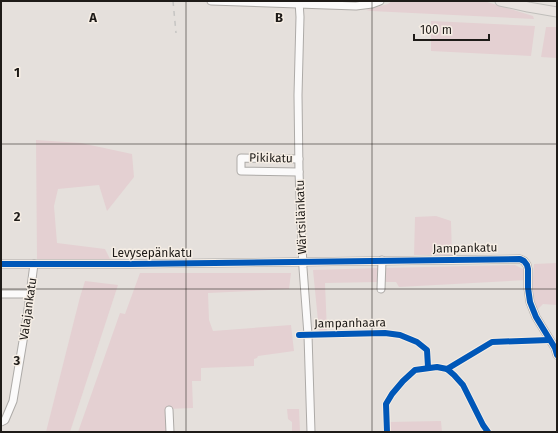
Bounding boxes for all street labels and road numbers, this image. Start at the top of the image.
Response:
street label: Pikikatu [249,151,293,165]
street label: Wärtsilänkatu [293,179,309,255]
street label: Jampankatu [432,240,498,256]
street label: Levysepänkatu [112,246,192,260]
street label: Valajankatu [17,277,39,341]
street label: Jampanhaara [314,315,386,331]

